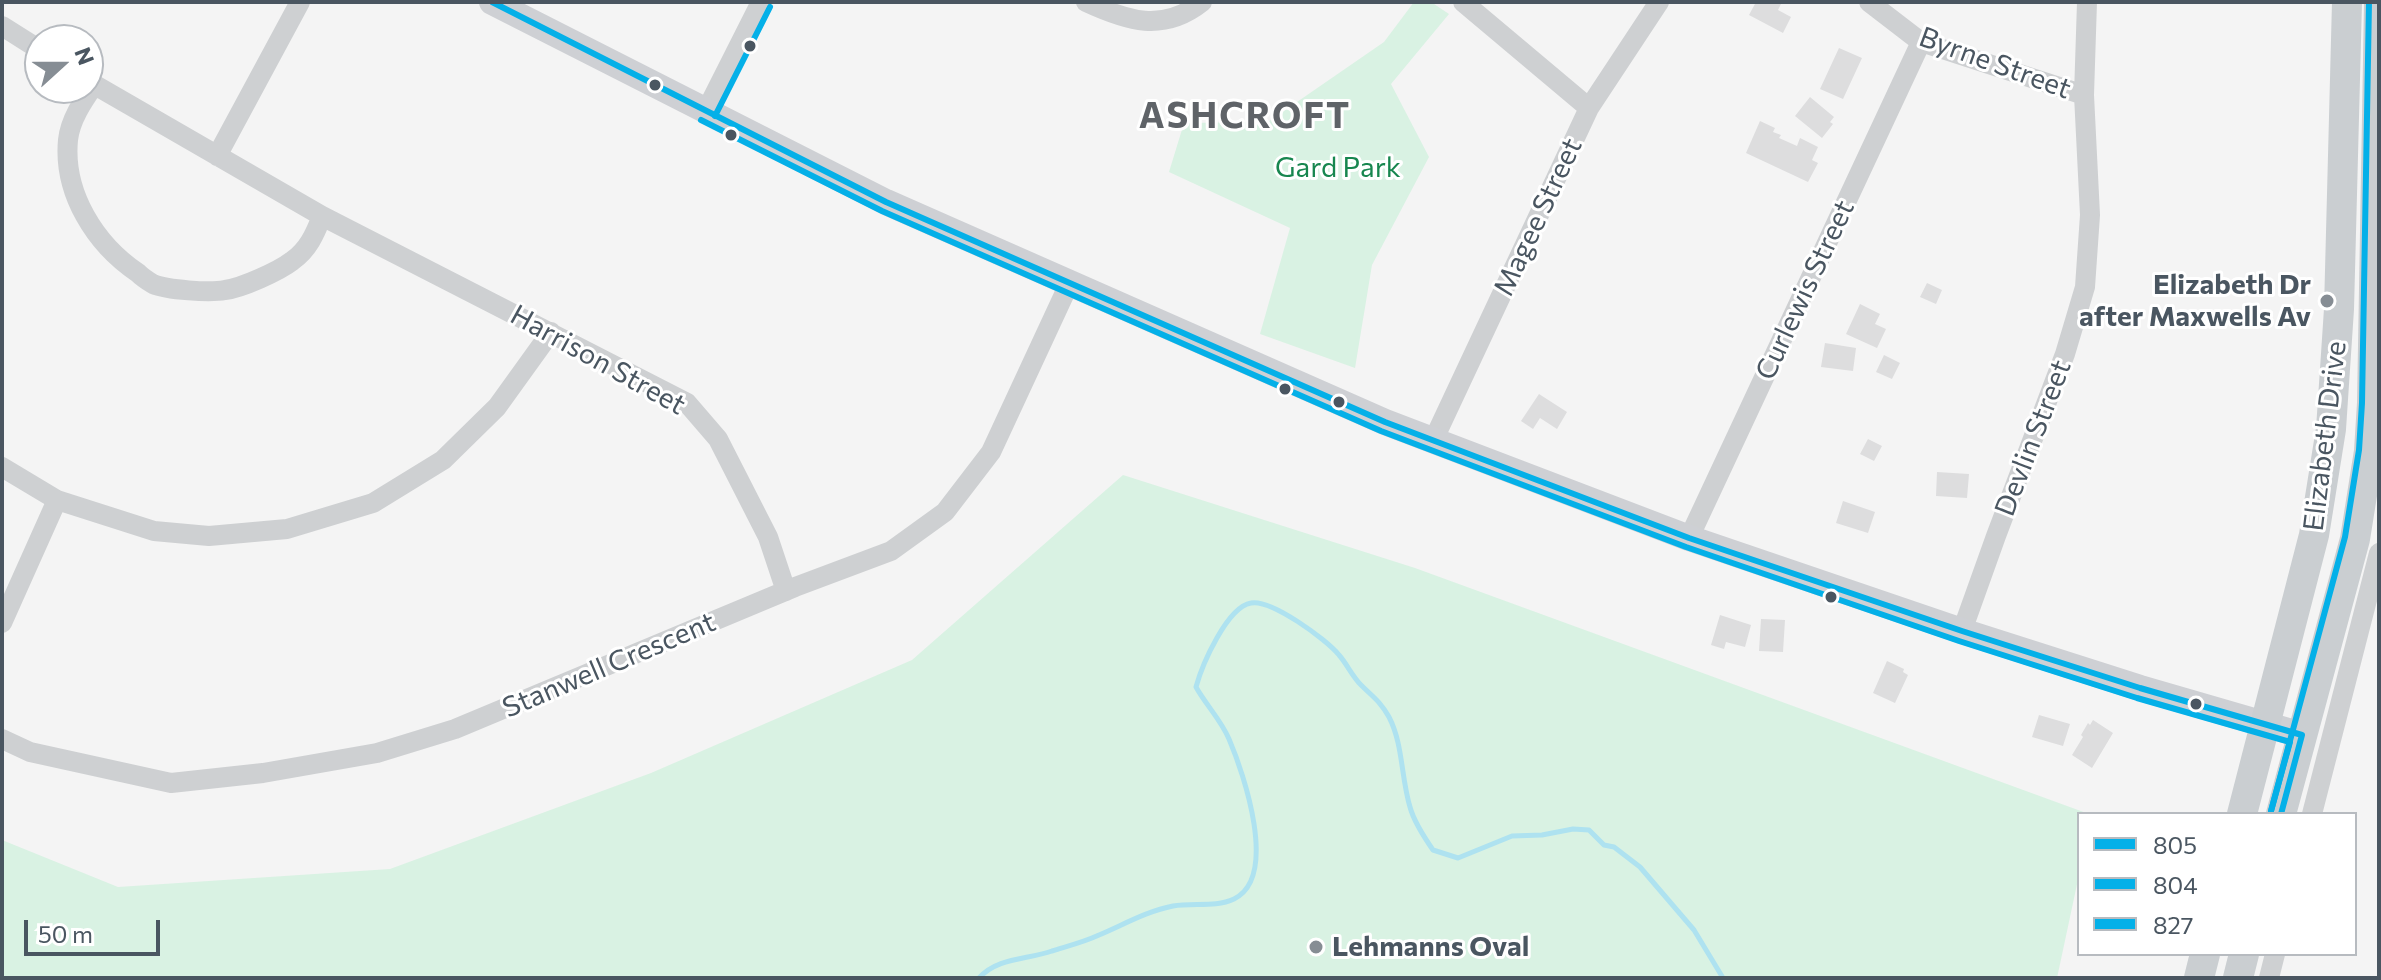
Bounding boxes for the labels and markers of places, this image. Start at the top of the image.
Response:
unlabelled marker [742,38,758,54]
unlabelled marker [647,77,663,93]
unlabelled marker [723,127,739,143]
place label: Elizabeth Dr after Maxwells Av [2079,268,2311,334]
marker: Elizabeth Dr after Maxwells Av [2318,292,2336,310]
unlabelled marker [1277,381,1293,397]
unlabelled marker [1331,394,1347,410]
unlabelled marker [1823,589,1839,605]
unlabelled marker [2188,696,2204,712]
place label: Lehmanns Oval [1332,930,1529,964]
marker: Lehmanns Oval [1307,938,1325,956]

